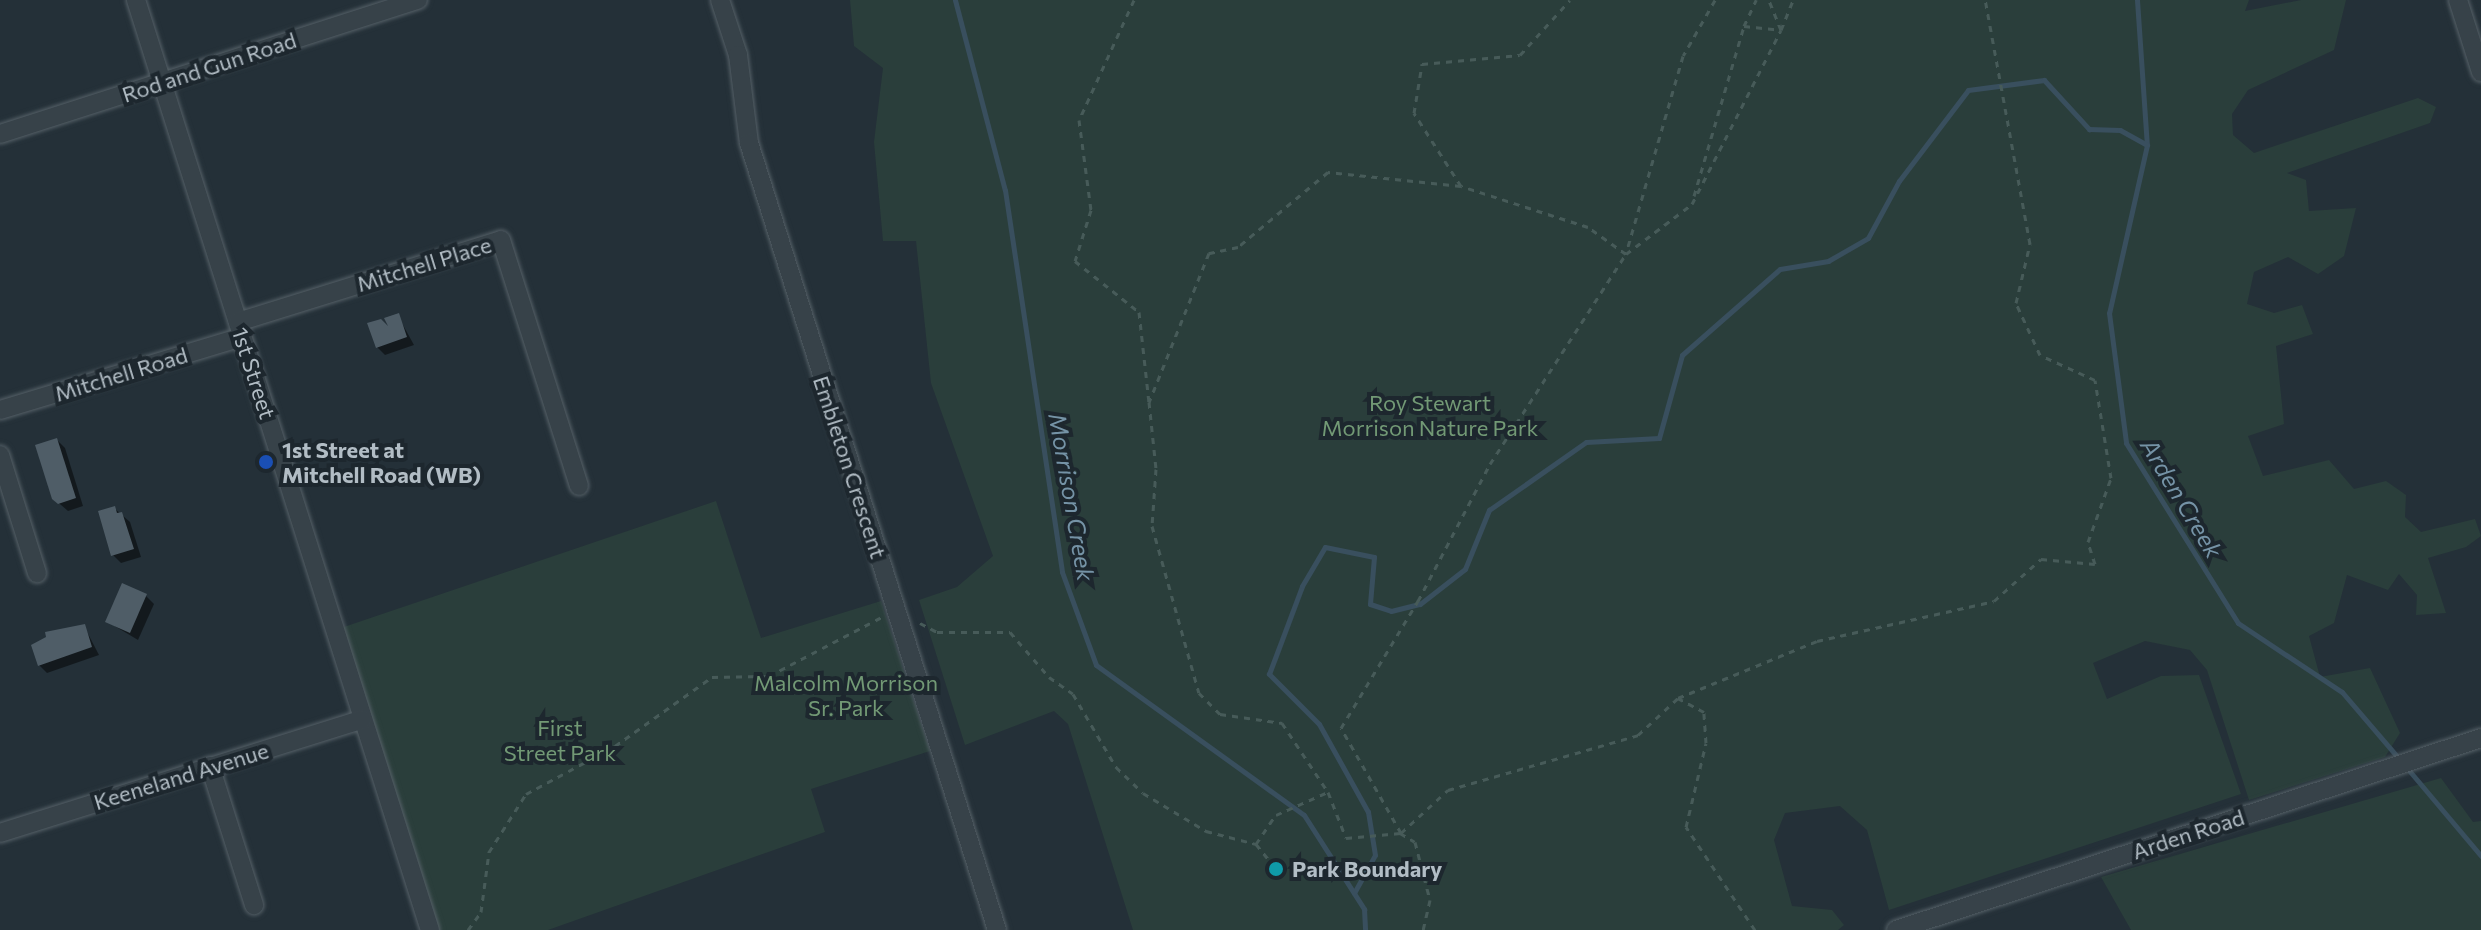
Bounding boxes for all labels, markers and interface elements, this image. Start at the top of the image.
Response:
street label: Rod and Gun Road [119,26,299,108]
street label: Mitchell Place [353,231,495,297]
street label: 1st Street [227,324,281,422]
street label: Mitchell Road [51,341,191,407]
street label: Embleton Crescent [808,372,892,562]
park label: Roy Stewart Morrison Nature Park [1321,389,1539,440]
water label: Morrison Creek [1043,411,1101,583]
water label: Arden Creek [2135,433,2229,563]
place label: 1st Street at Mitchell Road (WB) [282,436,481,488]
marker: 1st Street at Mitchell Road (WB) [257,453,275,471]
park label: Malcolm Morrison Sr. Park [754,669,938,720]
park label: First Street Park [504,714,616,766]
street label: Keeneland Avenue [90,737,272,815]
street label: Arden Road [2129,804,2247,864]
place label: Park Boundary [1292,856,1442,882]
marker: Park Boundary [1267,860,1285,878]

